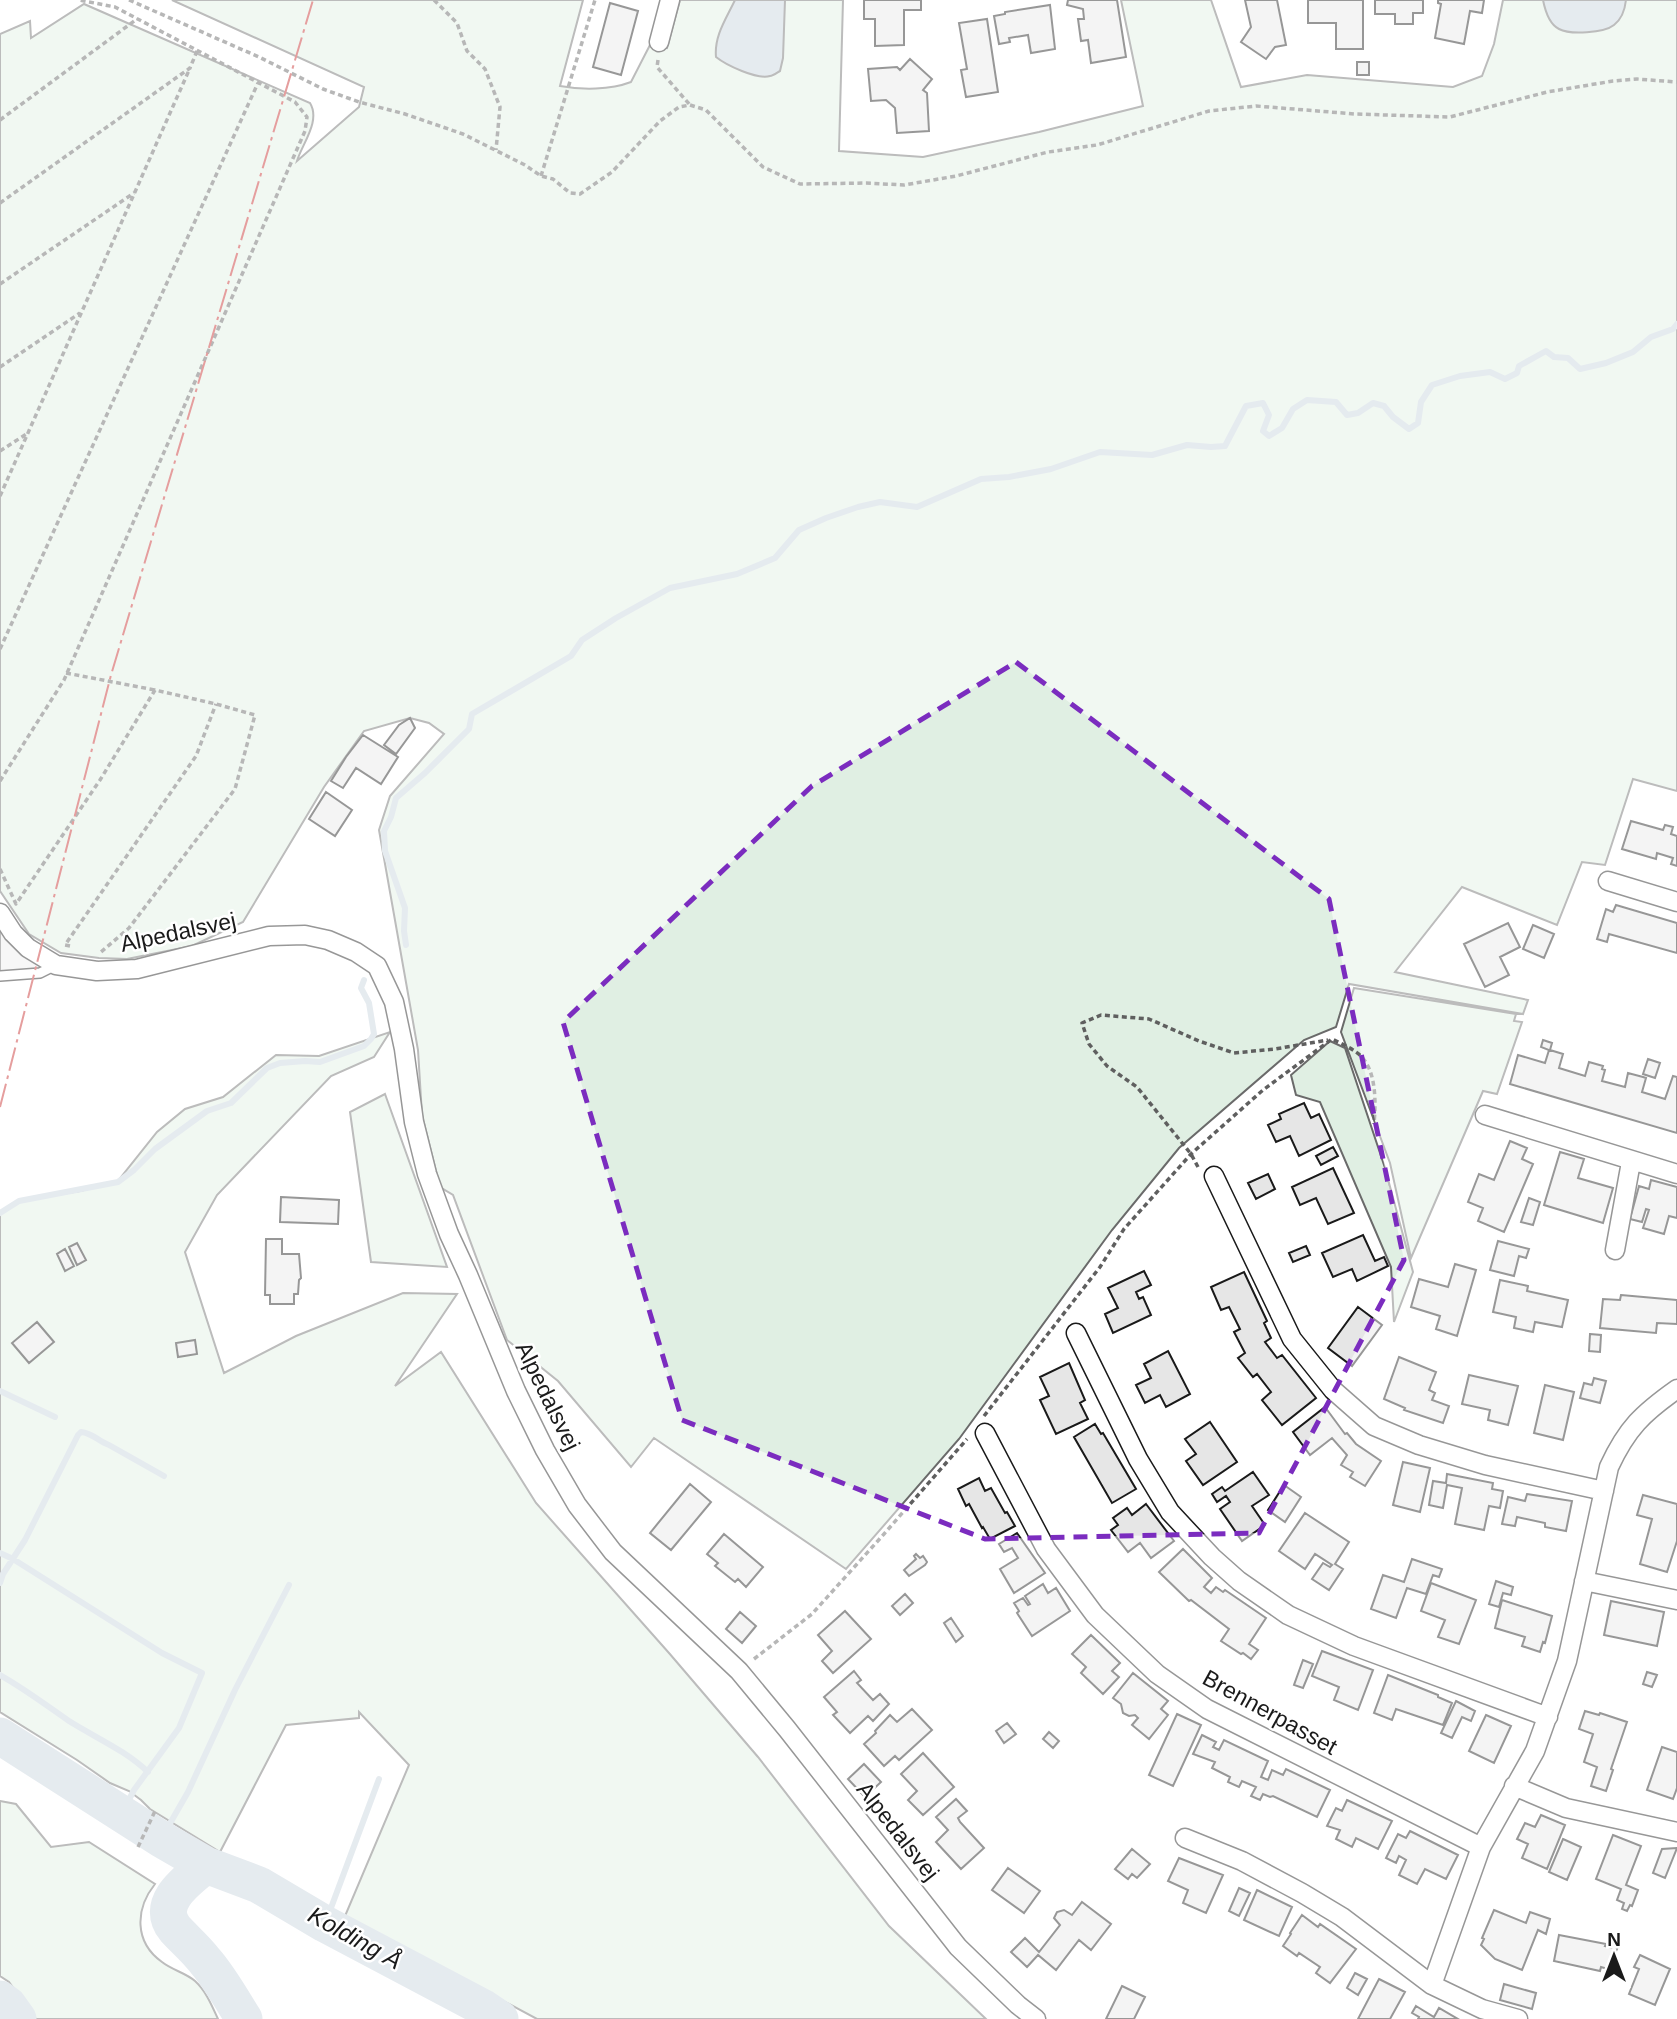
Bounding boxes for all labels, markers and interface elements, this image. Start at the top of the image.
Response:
street label: Alpedalsvej [118,907,238,957]
street label: Alpedalsvej [511,1337,585,1455]
street label: Brennerpasset [1198,1664,1342,1760]
street label: Alpedalsvej [852,1777,944,1885]
water label: Kolding Å [304,1901,407,1974]
north arrow [1579,1921,1649,1991]
text: N [1607,1929,1621,1950]

